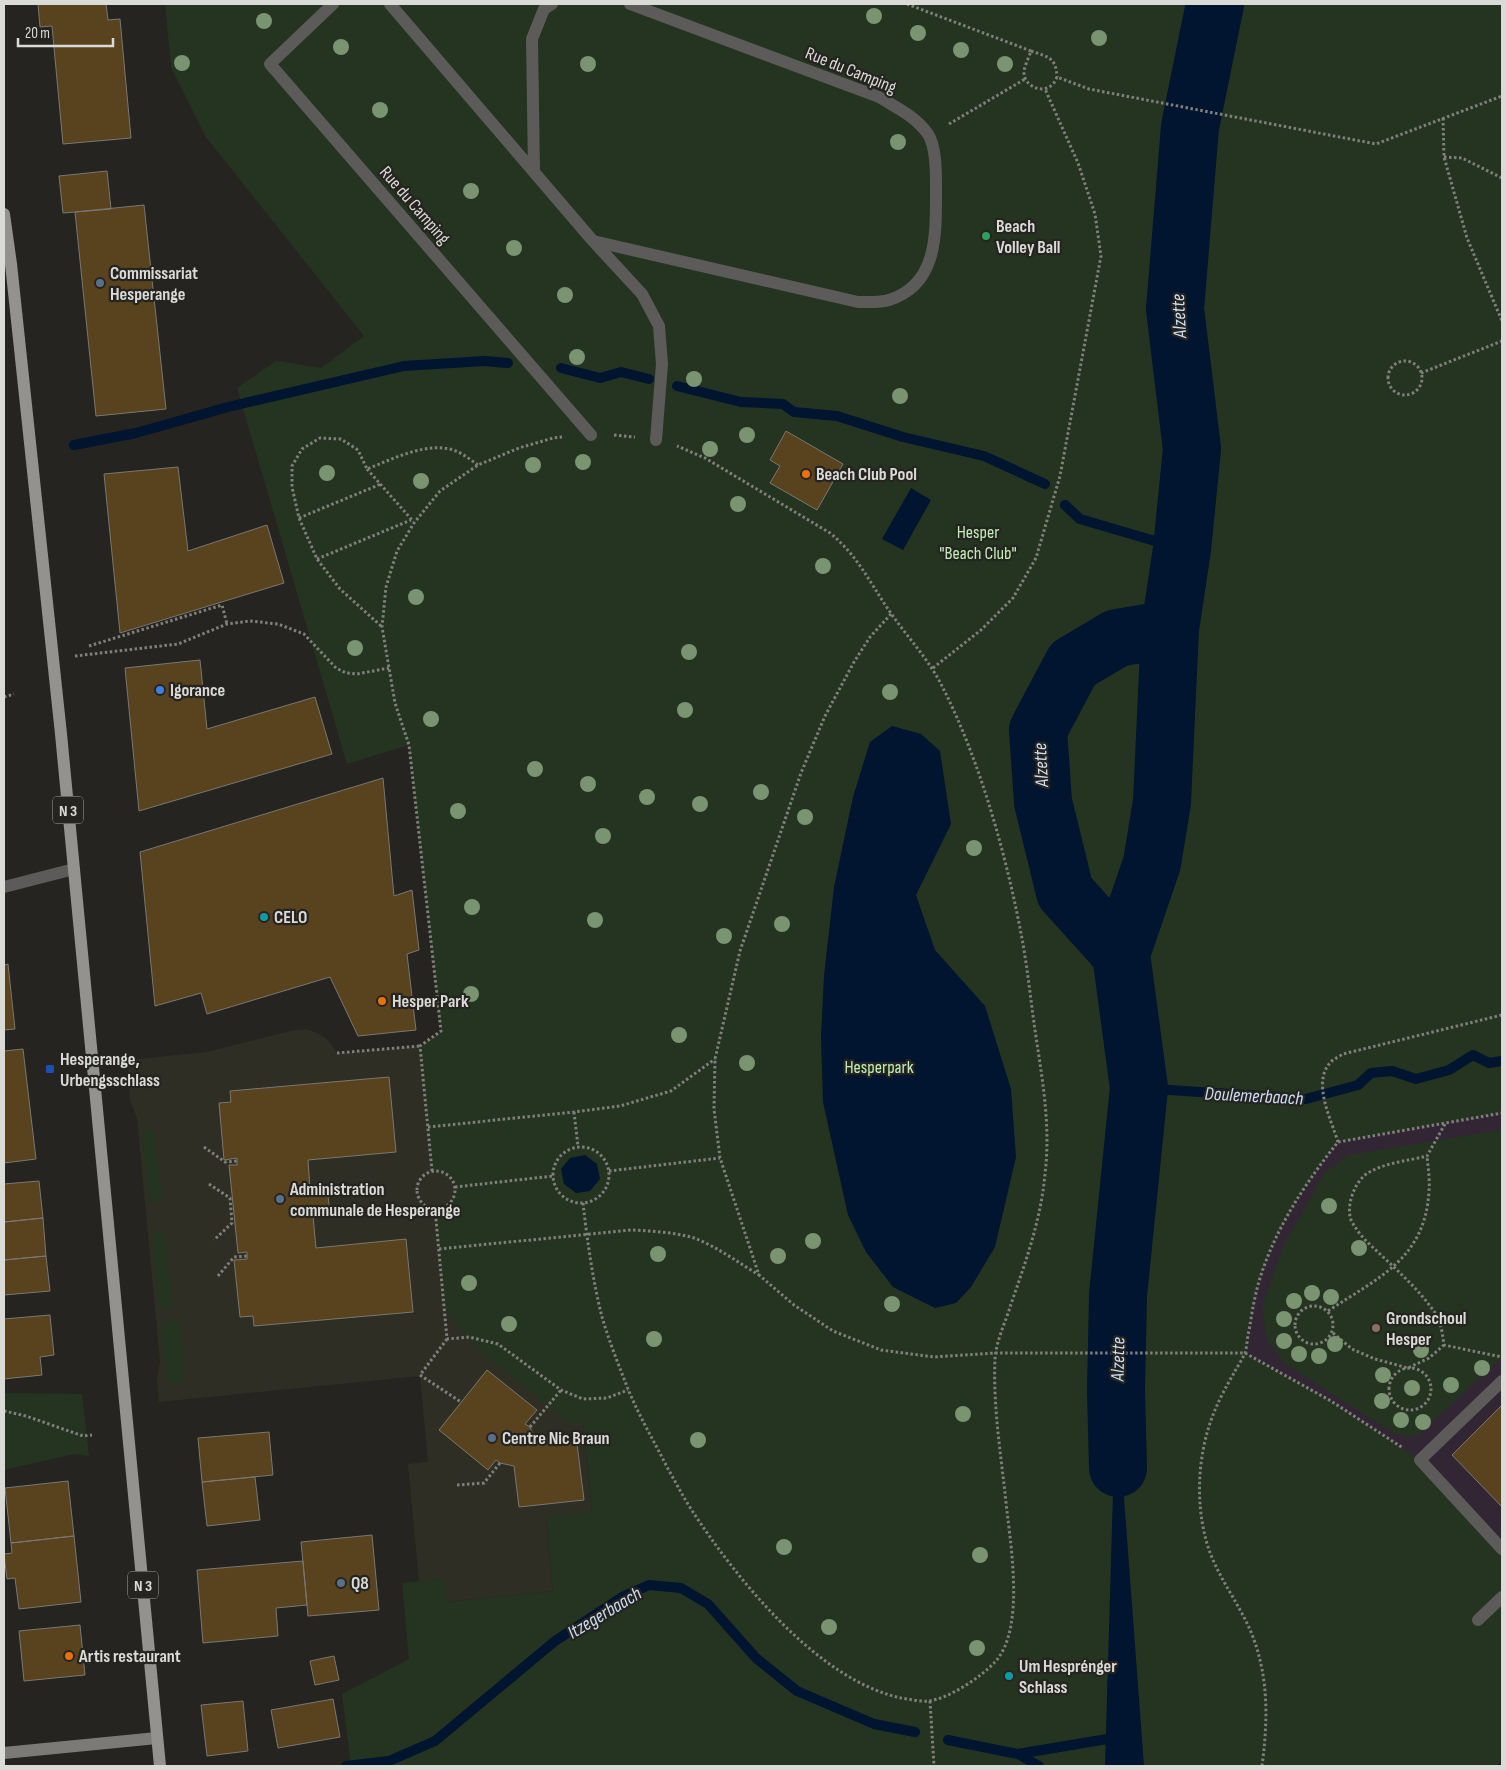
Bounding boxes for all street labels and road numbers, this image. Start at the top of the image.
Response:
street label: Rue du Camping [802,43,899,98]
street label: Rue du Camping [375,162,454,249]
road number: N 3 [53,796,83,824]
road number: N 3 [128,1572,158,1598]

